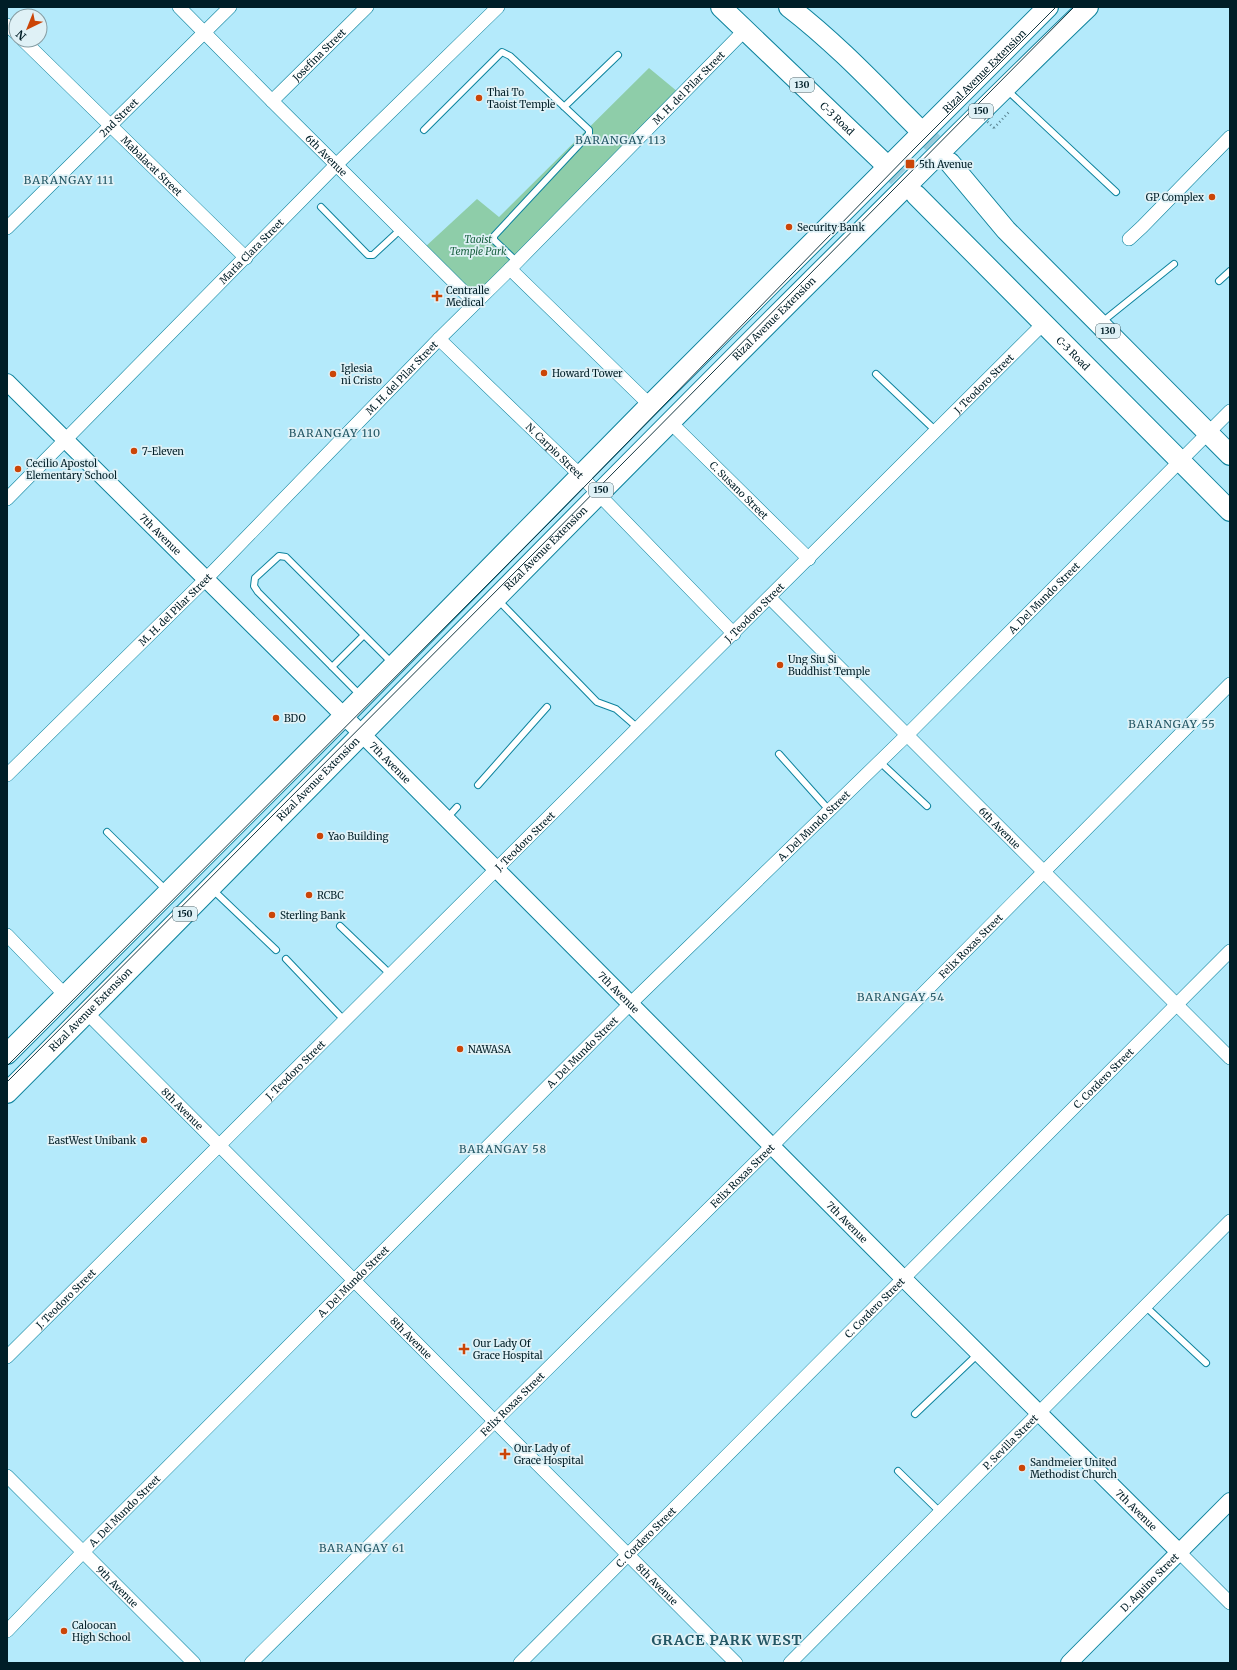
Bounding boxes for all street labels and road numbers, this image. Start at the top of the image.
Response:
street label: Josefina Street [289,26,349,85]
street label: Rizal Avenue Extension [940,27,1029,116]
street label: M. H. del Pilar Street [650,48,728,127]
road number: 130 [790,78,814,92]
street label: 2nd Street [97,96,141,140]
street label: C-3 Road [817,99,857,138]
road number: 150 [969,104,993,118]
street label: 6th Avenue [302,132,350,179]
street label: Mabalacat Street [118,133,185,199]
street label: Maria Clara Street [217,216,287,287]
street label: Rizal Avenue Extension [730,274,819,363]
road number: 130 [1096,324,1120,338]
street label: C-3 Road [1053,334,1092,373]
street label: M. H. del Pilar Street [363,338,441,418]
street label: J. Teodoro Street [951,351,1017,417]
street label: N. Carpio Street [523,420,586,482]
street label: C. Susano Street [707,459,771,522]
road number: 150 [589,483,613,497]
street label: Rizal Avenue Extension [501,503,590,593]
street label: 7th Avenue [136,511,184,558]
street label: A. Del Mundo Street [1005,559,1083,637]
street label: M. H. del Pilar Street [136,571,215,649]
street label: J. Teodoro Street [721,580,787,646]
street label: Rizal Avenue Extension [274,734,363,824]
street label: 7th Avenue [366,739,413,786]
street label: A. Del Mundo Street [774,788,853,865]
street label: 6th Avenue [976,804,1023,852]
street label: J. Teodoro Street [492,809,558,875]
road number: 150 [173,907,197,921]
street label: Felix Roxas Street [936,911,1006,981]
street label: Rizal Avenue Extension [46,965,135,1054]
street label: 7th Avenue [595,969,642,1016]
street label: A. Del Mundo Street [543,1014,621,1092]
street label: J. Teodoro Street [262,1038,328,1103]
street label: C. Cordero Street [1071,1045,1137,1111]
street label: 8th Avenue [158,1085,206,1133]
street label: Felix Roxas Street [708,1141,778,1211]
street label: 7th Avenue [823,1199,870,1246]
street label: A. Del Mundo Street [314,1243,392,1321]
street label: J. Teodoro Street [33,1266,99,1332]
street label: C. Cordero Street [842,1275,908,1341]
street label: 8th Avenue [387,1314,435,1362]
street label: Felix Roxas Street [478,1369,548,1439]
street label: P. Sevilla Street [980,1412,1041,1473]
street label: A. Del Mundo Street [85,1472,163,1550]
street label: 7th Avenue [1112,1487,1160,1534]
street label: C. Cordero Street [613,1504,679,1570]
street label: D. Aquino Street [1118,1550,1182,1615]
street label: 8th Avenue [633,1561,681,1608]
street label: 9th Avenue [93,1563,141,1610]

